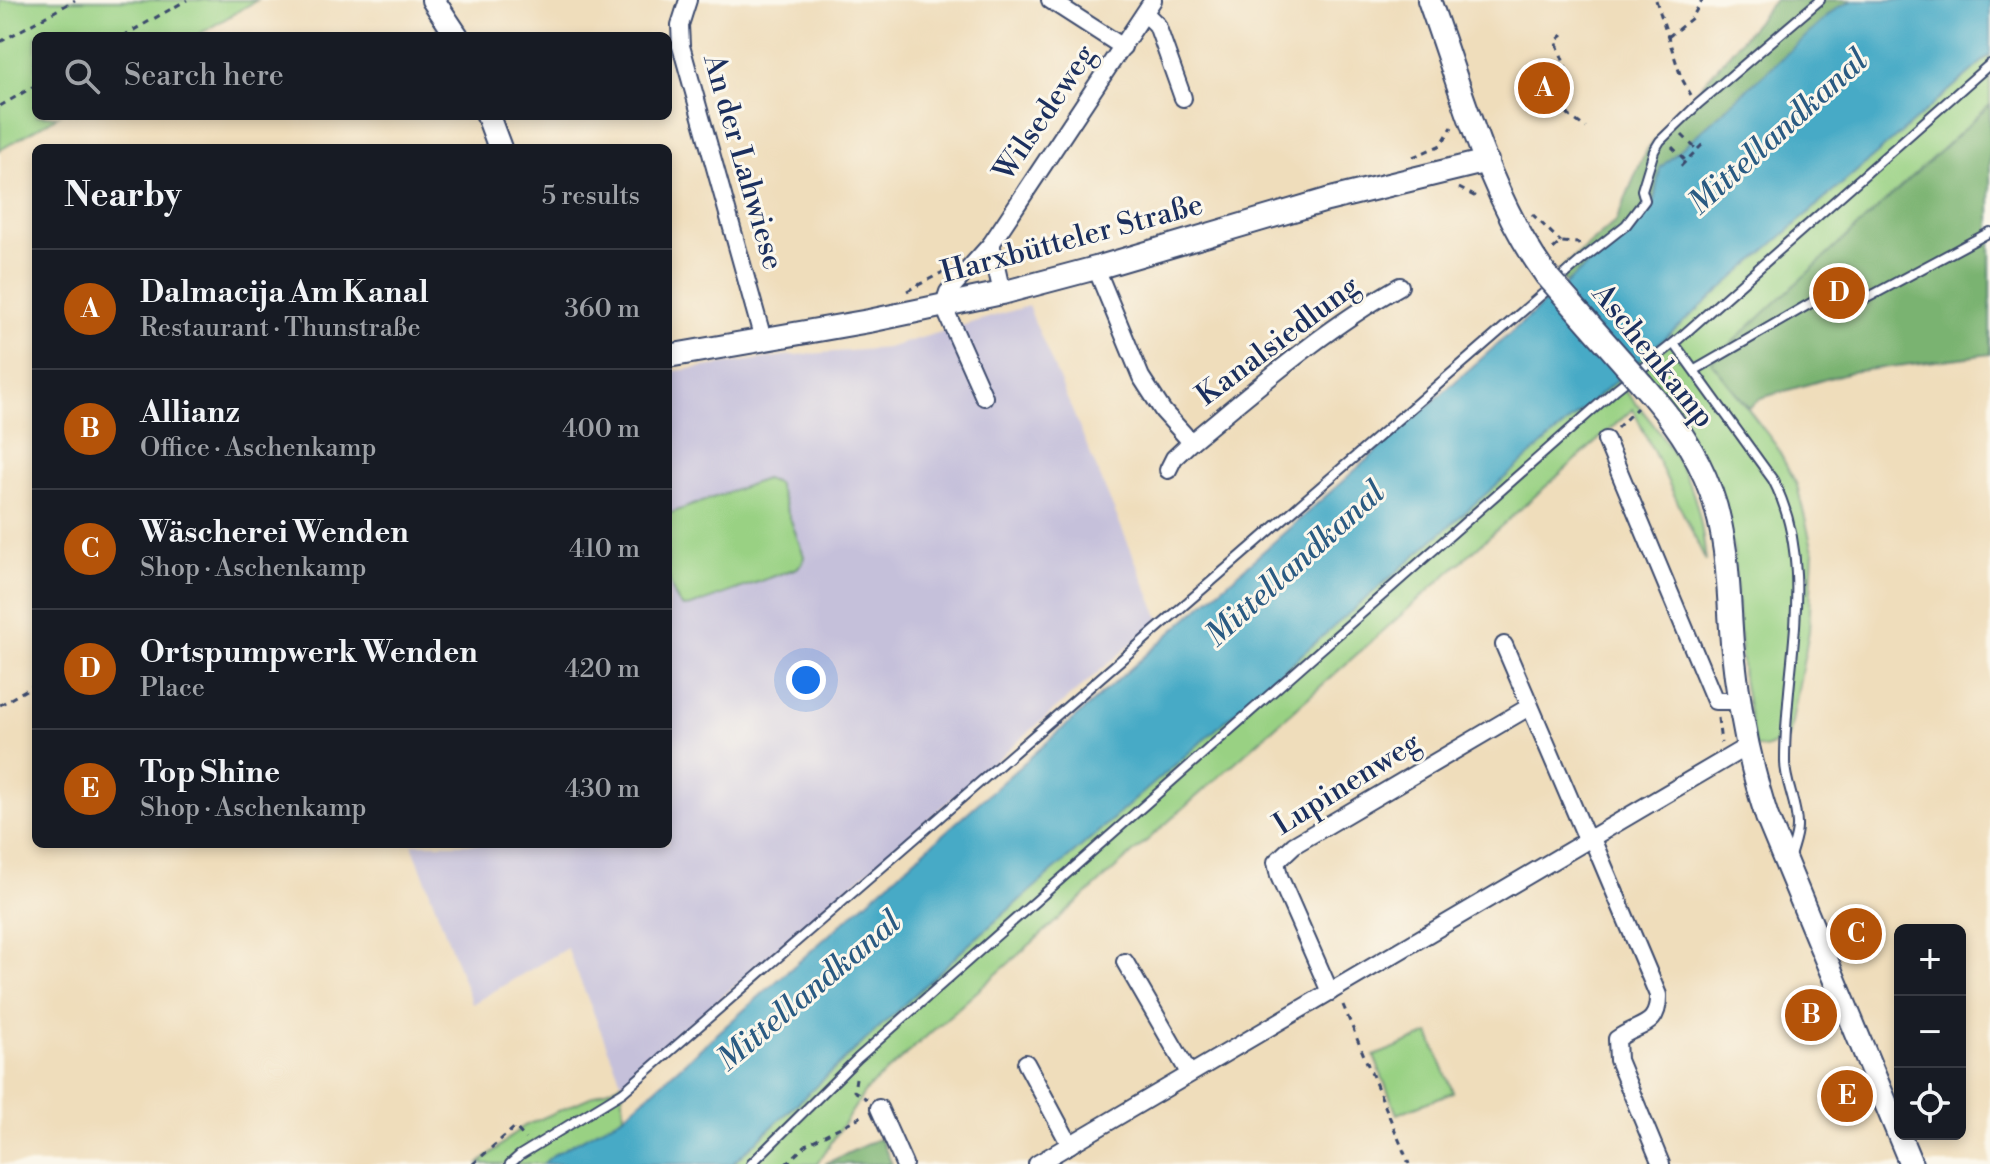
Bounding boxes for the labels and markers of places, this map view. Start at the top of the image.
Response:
pin: A [1518,58,1570,118]
pin: D [1813,263,1865,323]
pin: C [1830,904,1882,964]
pin: B [1785,985,1837,1045]
pin: E [1821,1066,1873,1126]

